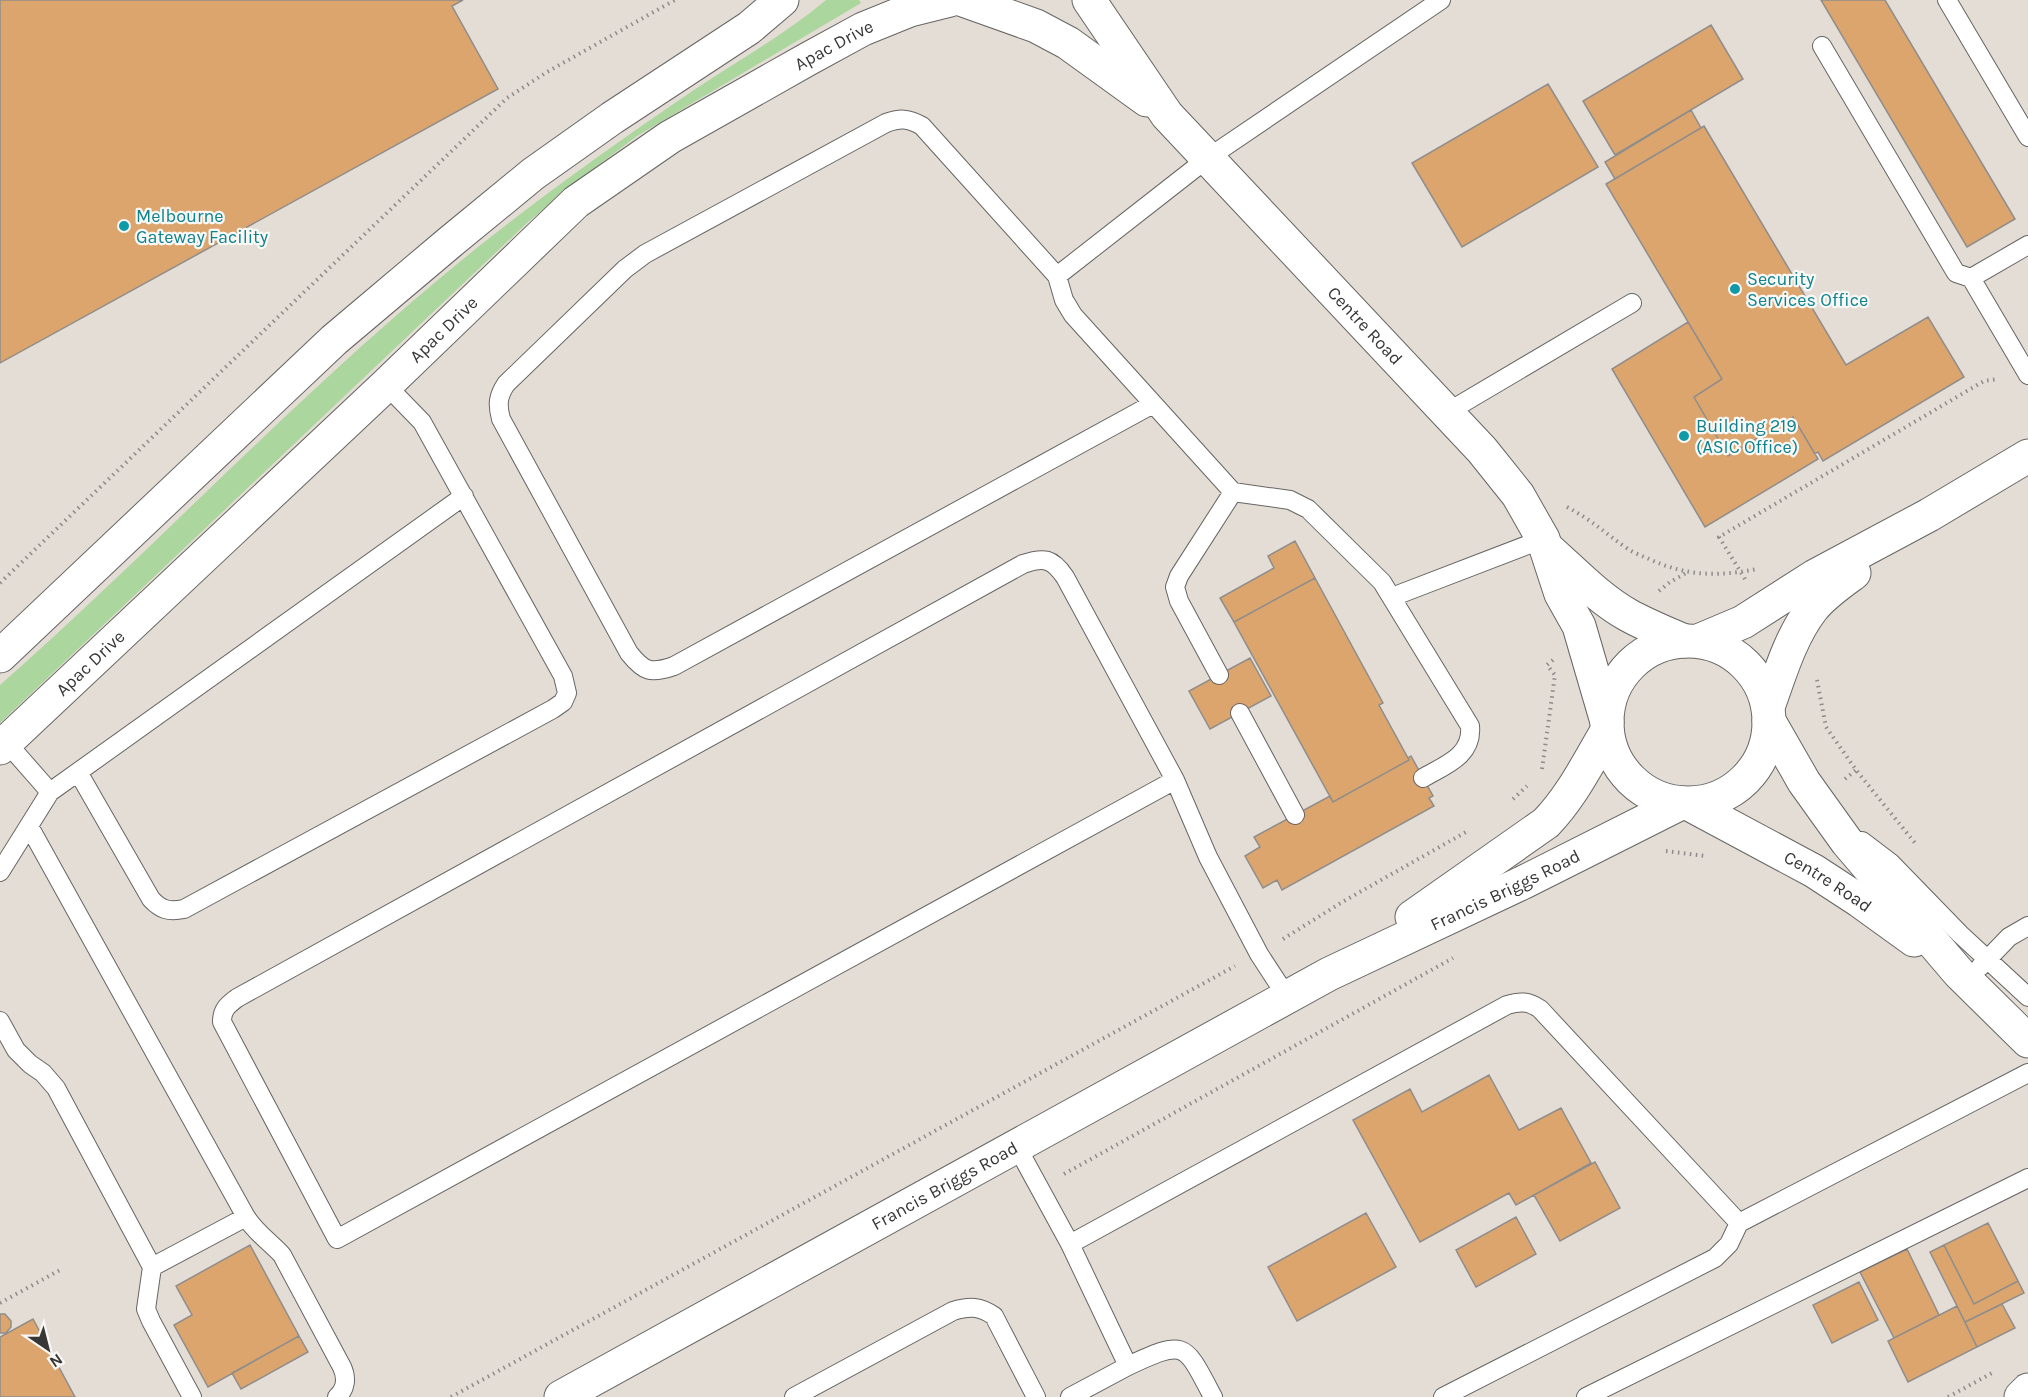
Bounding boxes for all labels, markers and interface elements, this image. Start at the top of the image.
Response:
street label: Apac Drive [791,15,876,75]
place label: Melbourne Gateway Facility [136,205,269,248]
marker: Melbourne Gateway Facility [117,219,131,233]
place label: Security Services Office [1747,268,1868,311]
street label: Centre Road [1323,282,1407,369]
marker: Security Services Office [1728,282,1742,296]
street label: Apac Drive [405,292,482,367]
place label: Building 219 (ASIC Office) [1696,415,1798,458]
marker: Building 219 (ASIC Office) [1677,429,1691,443]
street label: Apac Drive [51,625,129,701]
street label: Francis Briggs Road [1427,845,1584,936]
street label: Centre Road [1780,846,1876,917]
street label: Francis Briggs Road [868,1137,1022,1235]
north arrow [18,1319,78,1379]
text: N [46,1350,66,1372]

